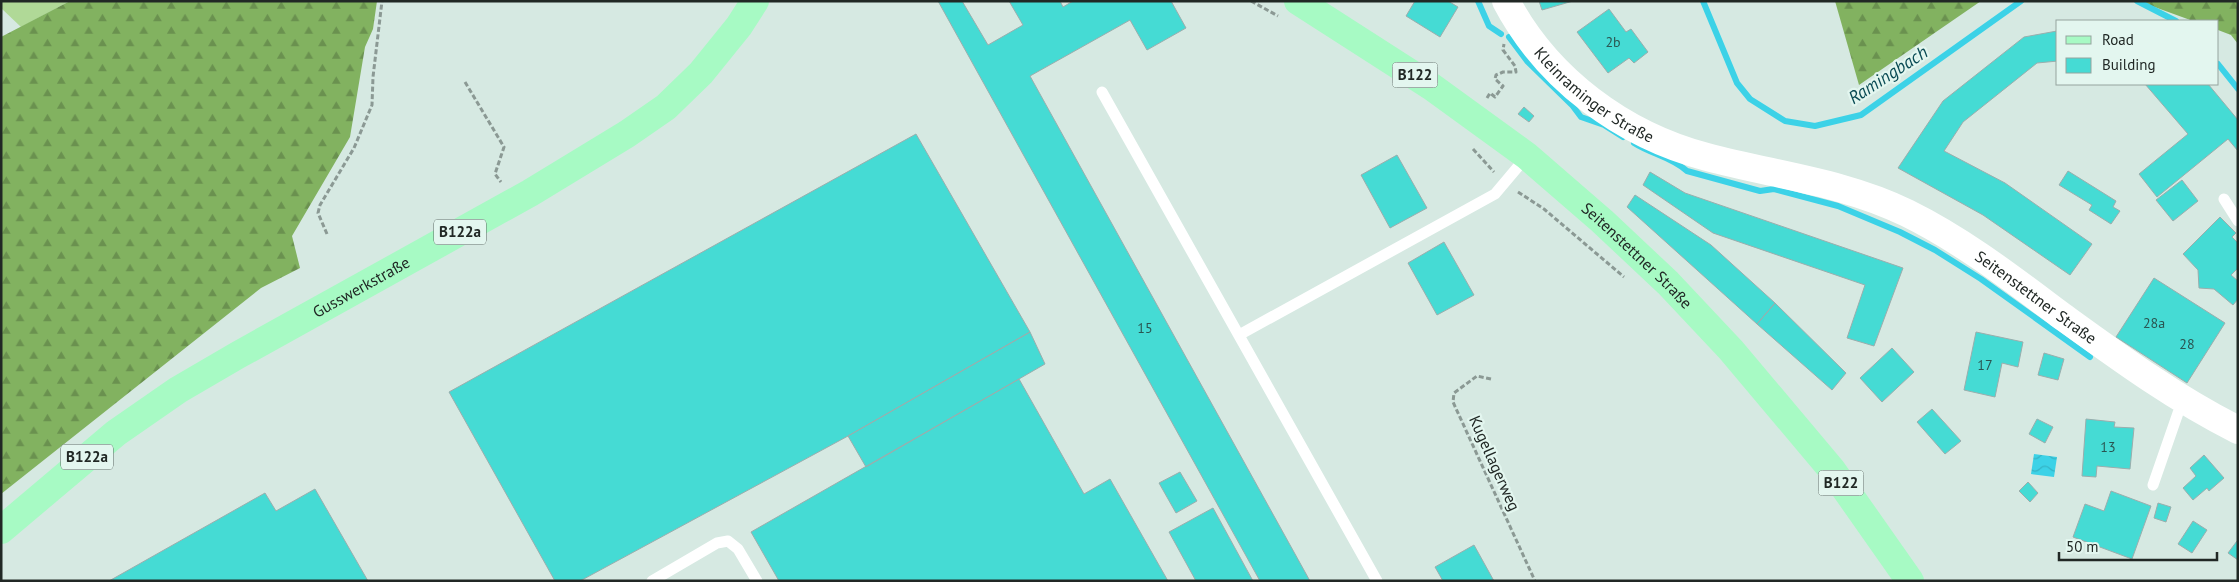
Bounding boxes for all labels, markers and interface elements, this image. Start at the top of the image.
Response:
legend [2056,20,2219,85]
text: Road [2102,30,2134,49]
house number: 2b [1605,33,1621,51]
water label: Ramingbach [1844,40,1932,109]
street label: Kleinraminger Straße [1530,43,1657,147]
text: Building [2102,55,2156,74]
road number: B122 [1392,62,1438,88]
street label: Seitenstettner Straße [1578,198,1697,313]
road number: B122a [434,220,486,244]
street label: Seitenstettner Straße [1971,246,2101,348]
street label: Gusswerkstraße [309,252,413,322]
house number: 28a [2143,314,2165,332]
house number: 15 [1137,319,1153,337]
house number: 28 [2179,335,2195,353]
house number: 17 [1977,356,1993,374]
street label: Kugellagerweg [1465,412,1525,514]
house number: 13 [2100,438,2116,456]
road number: B122a [61,444,113,470]
road number: B122 [1818,470,1864,496]
scale bar [2059,530,2216,562]
text: 50 m [2066,537,2099,556]

